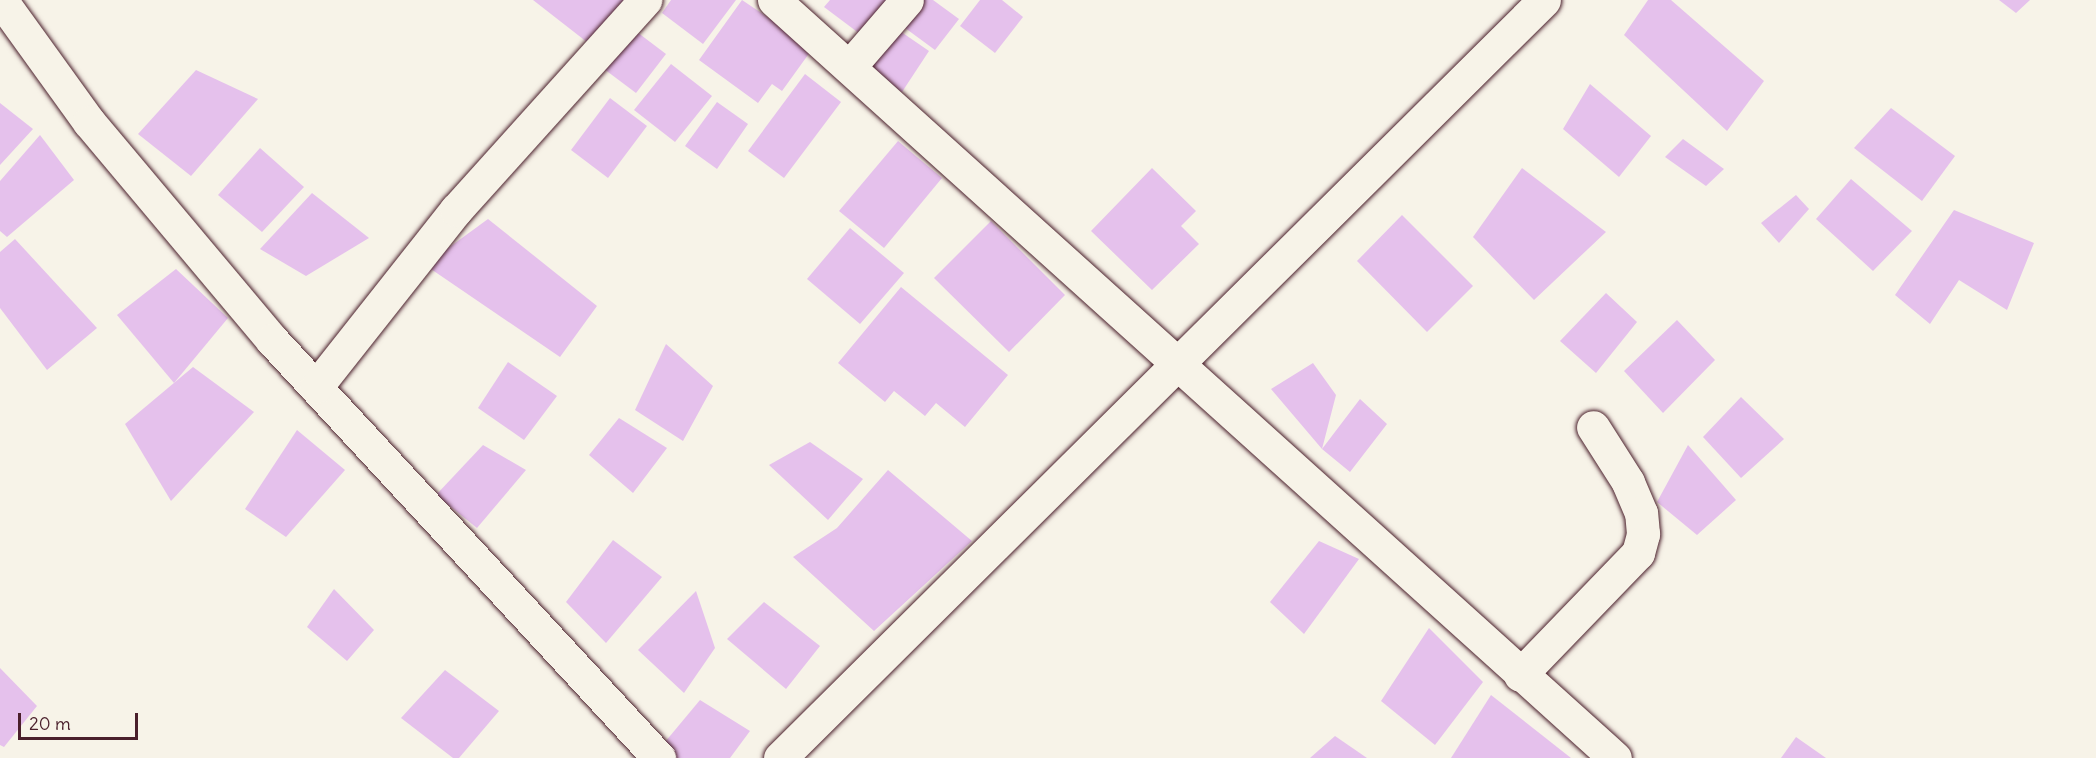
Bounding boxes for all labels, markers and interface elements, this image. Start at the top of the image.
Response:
scale bar [21,701,141,739]
text: 20 m [29,712,71,735]

